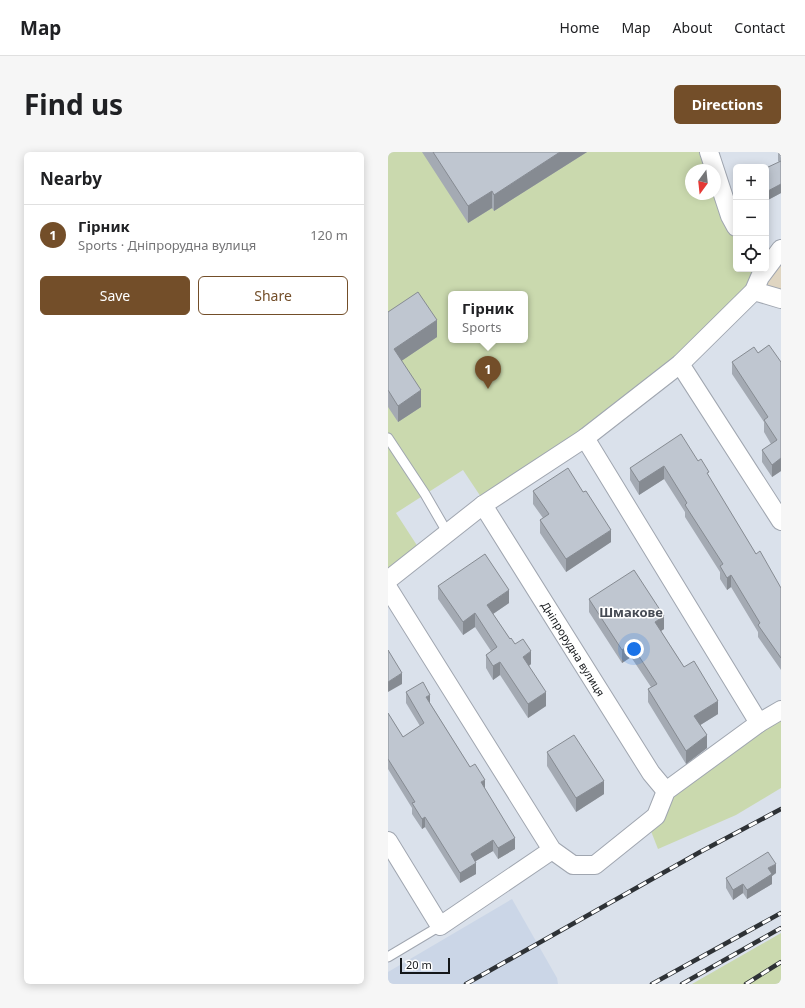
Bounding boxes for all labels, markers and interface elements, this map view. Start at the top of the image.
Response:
text: Map [20,15,61,41]
text: Home [560,18,599,37]
text: Map [621,18,651,37]
text: About [673,18,712,37]
text: Contact [734,18,785,37]
text: Find us [24,85,123,123]
button: Directions [674,85,781,124]
north arrow [685,164,721,200]
map controls [733,164,769,272]
button: + [733,164,769,200]
text: Nearby [40,167,102,190]
button: − [733,200,769,236]
text: Гірник [78,216,130,236]
text: 1 [49,226,57,244]
text: 120 m [310,226,348,244]
text: Sports · Дніпрорудна вулиця [78,236,256,254]
button: locate [733,236,769,272]
button: Save [40,276,190,315]
button: Share [198,276,348,315]
popup [448,291,528,343]
text: Гірник [462,298,514,318]
text: Sports [462,318,501,336]
pin: 1 [475,356,501,389]
street label: Дніпрорудна вулиця [538,599,609,699]
district label: Шмакове [599,603,663,621]
your location [624,639,644,659]
scale bar [400,956,450,975]
text: 20 m [406,957,432,972]

